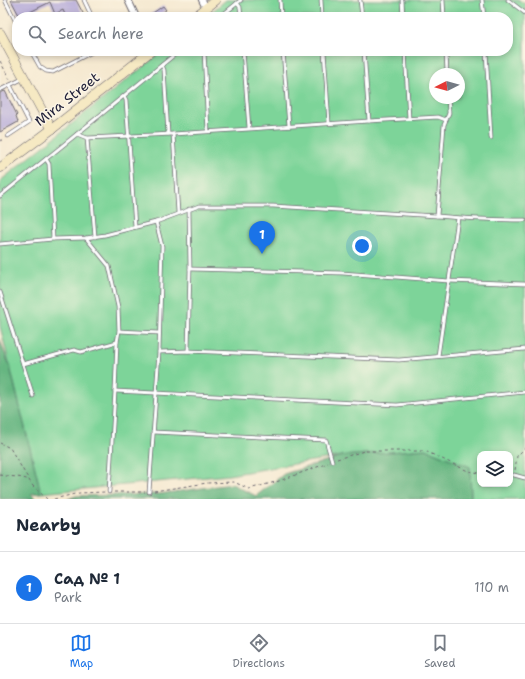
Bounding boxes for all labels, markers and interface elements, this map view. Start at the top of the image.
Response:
search box [12,12,513,56]
icon: search [26,23,48,45]
text: Search here [58,24,144,44]
street label: Mira Street [31,68,103,130]
north arrow [429,68,465,104]
pin: 1 [249,221,275,254]
your location [352,236,372,256]
map controls [477,451,513,487]
button: layers [477,451,513,487]
text: Nearby [16,514,81,536]
text: Сад № 1 [54,569,120,589]
text: 1 [26,579,32,596]
text: 110 m [474,579,509,596]
text: Park [54,589,82,606]
tab: Map [70,632,93,671]
tab: Directions [232,632,285,671]
tab: Saved [424,632,455,671]

